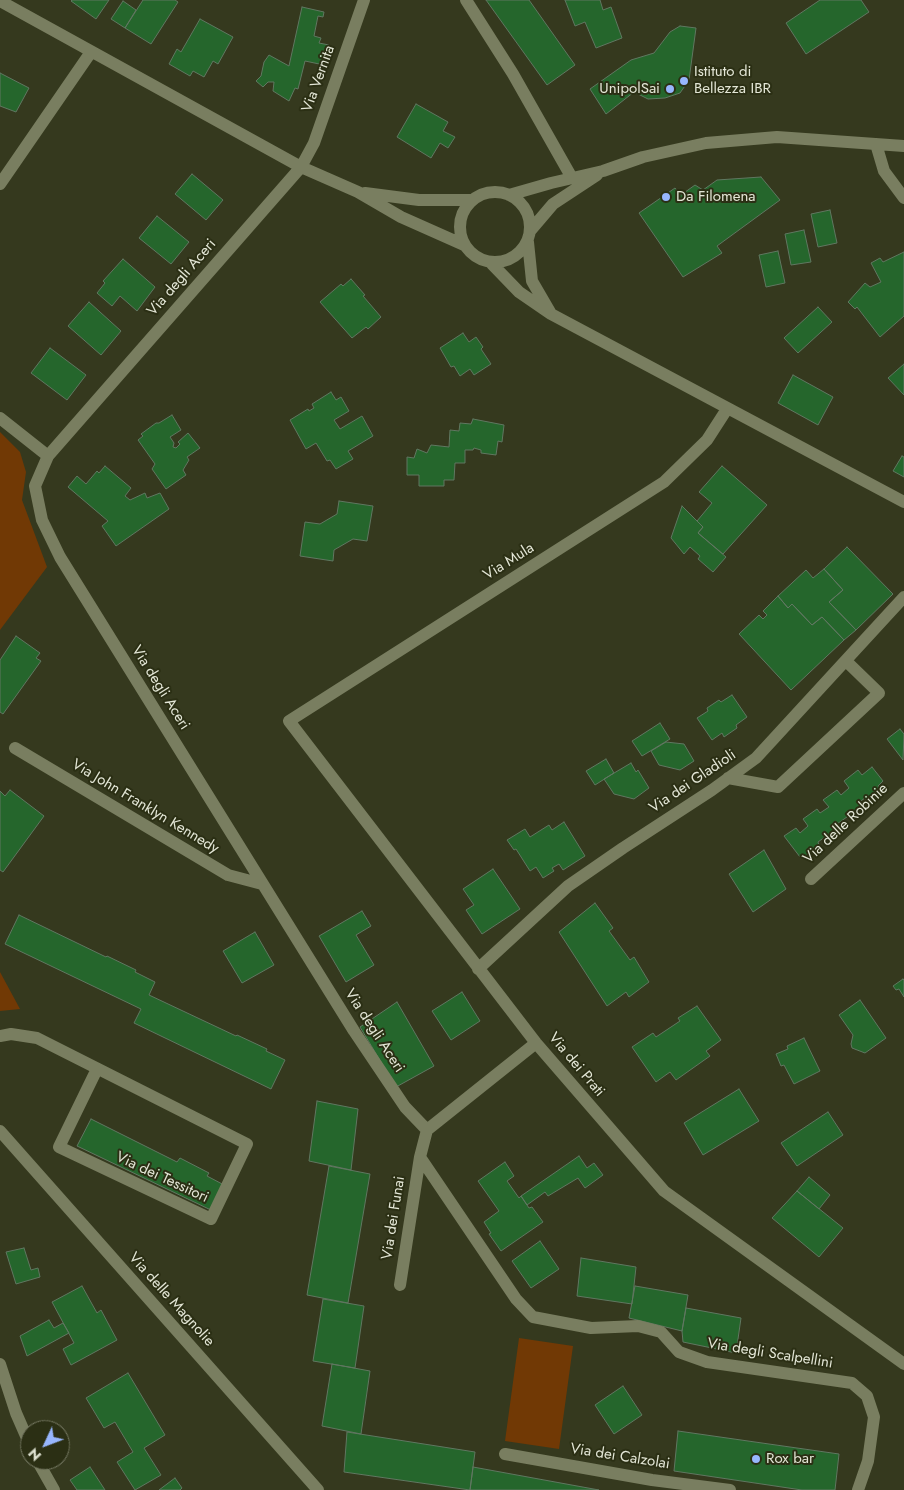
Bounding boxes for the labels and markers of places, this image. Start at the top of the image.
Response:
place label: Istituto di Bellezza IBR [694,63,771,98]
marker: Istituto di Bellezza IBR [678,75,690,87]
place label: UnipolSai [599,80,660,98]
marker: UnipolSai [664,83,676,95]
place label: Da Filomena [676,188,755,206]
marker: Da Filomena [660,191,672,203]
place label: Rox bar [766,1450,814,1468]
marker: Rox bar [750,1453,762,1465]

